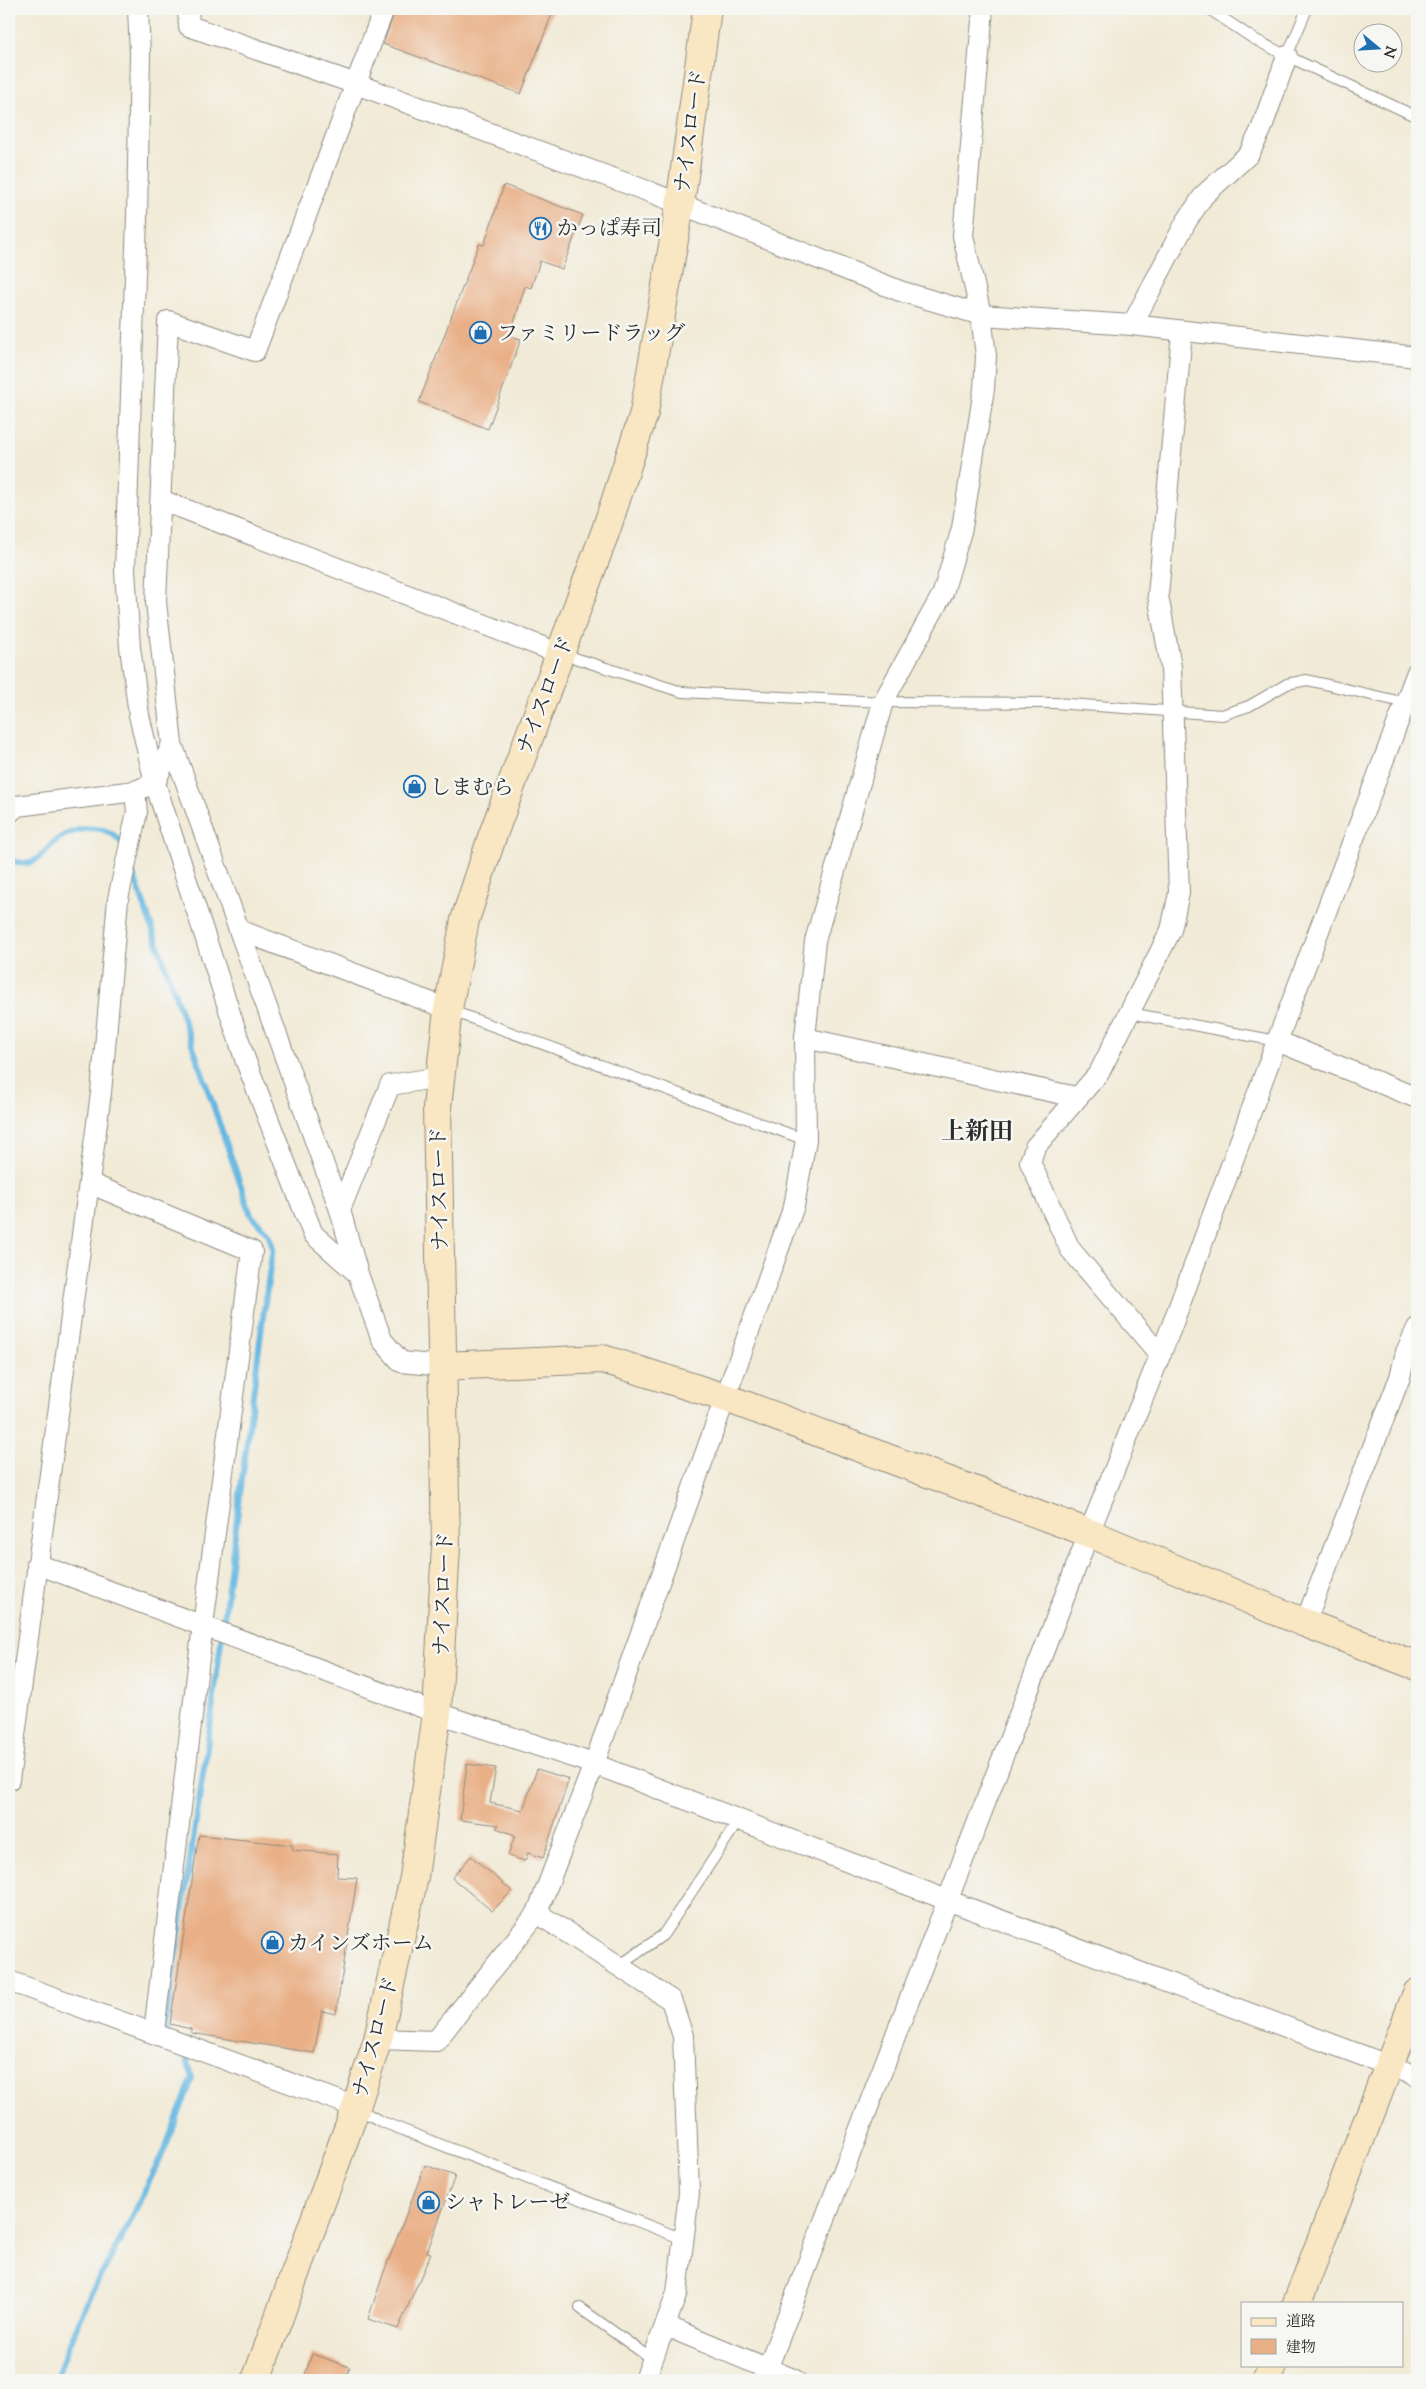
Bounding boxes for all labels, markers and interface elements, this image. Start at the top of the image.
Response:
north arrow [1354,22,1404,72]
text: N [1377,43,1400,60]
street label: ナイスロード [668,68,715,195]
place label: かっぱ寿司 [557,215,662,245]
restaurant icon: かっぱ寿司 [529,216,553,240]
place label: ファミリードラッグ [497,320,685,350]
shop icon: ファミリードラッグ [469,321,493,345]
street label: ナイスロード [511,632,583,759]
place label: しまむら [430,774,514,804]
shop icon: しまむら [402,775,426,799]
district label: 上新田 [941,1116,1013,1150]
street label: ナイスロード [425,1127,457,1251]
street label: ナイスロード [428,1531,462,1657]
place label: カインズホーム [288,1930,434,1960]
shop icon: カインズホーム [260,1931,284,1955]
street label: ナイスロード [346,1974,408,2101]
place label: シャトレーゼ [445,2189,570,2219]
shop icon: シャトレーゼ [417,2190,441,2214]
legend [1241,2302,1404,2366]
text: 道路 [1286,2312,1316,2333]
text: 建物 [1286,2338,1316,2359]

